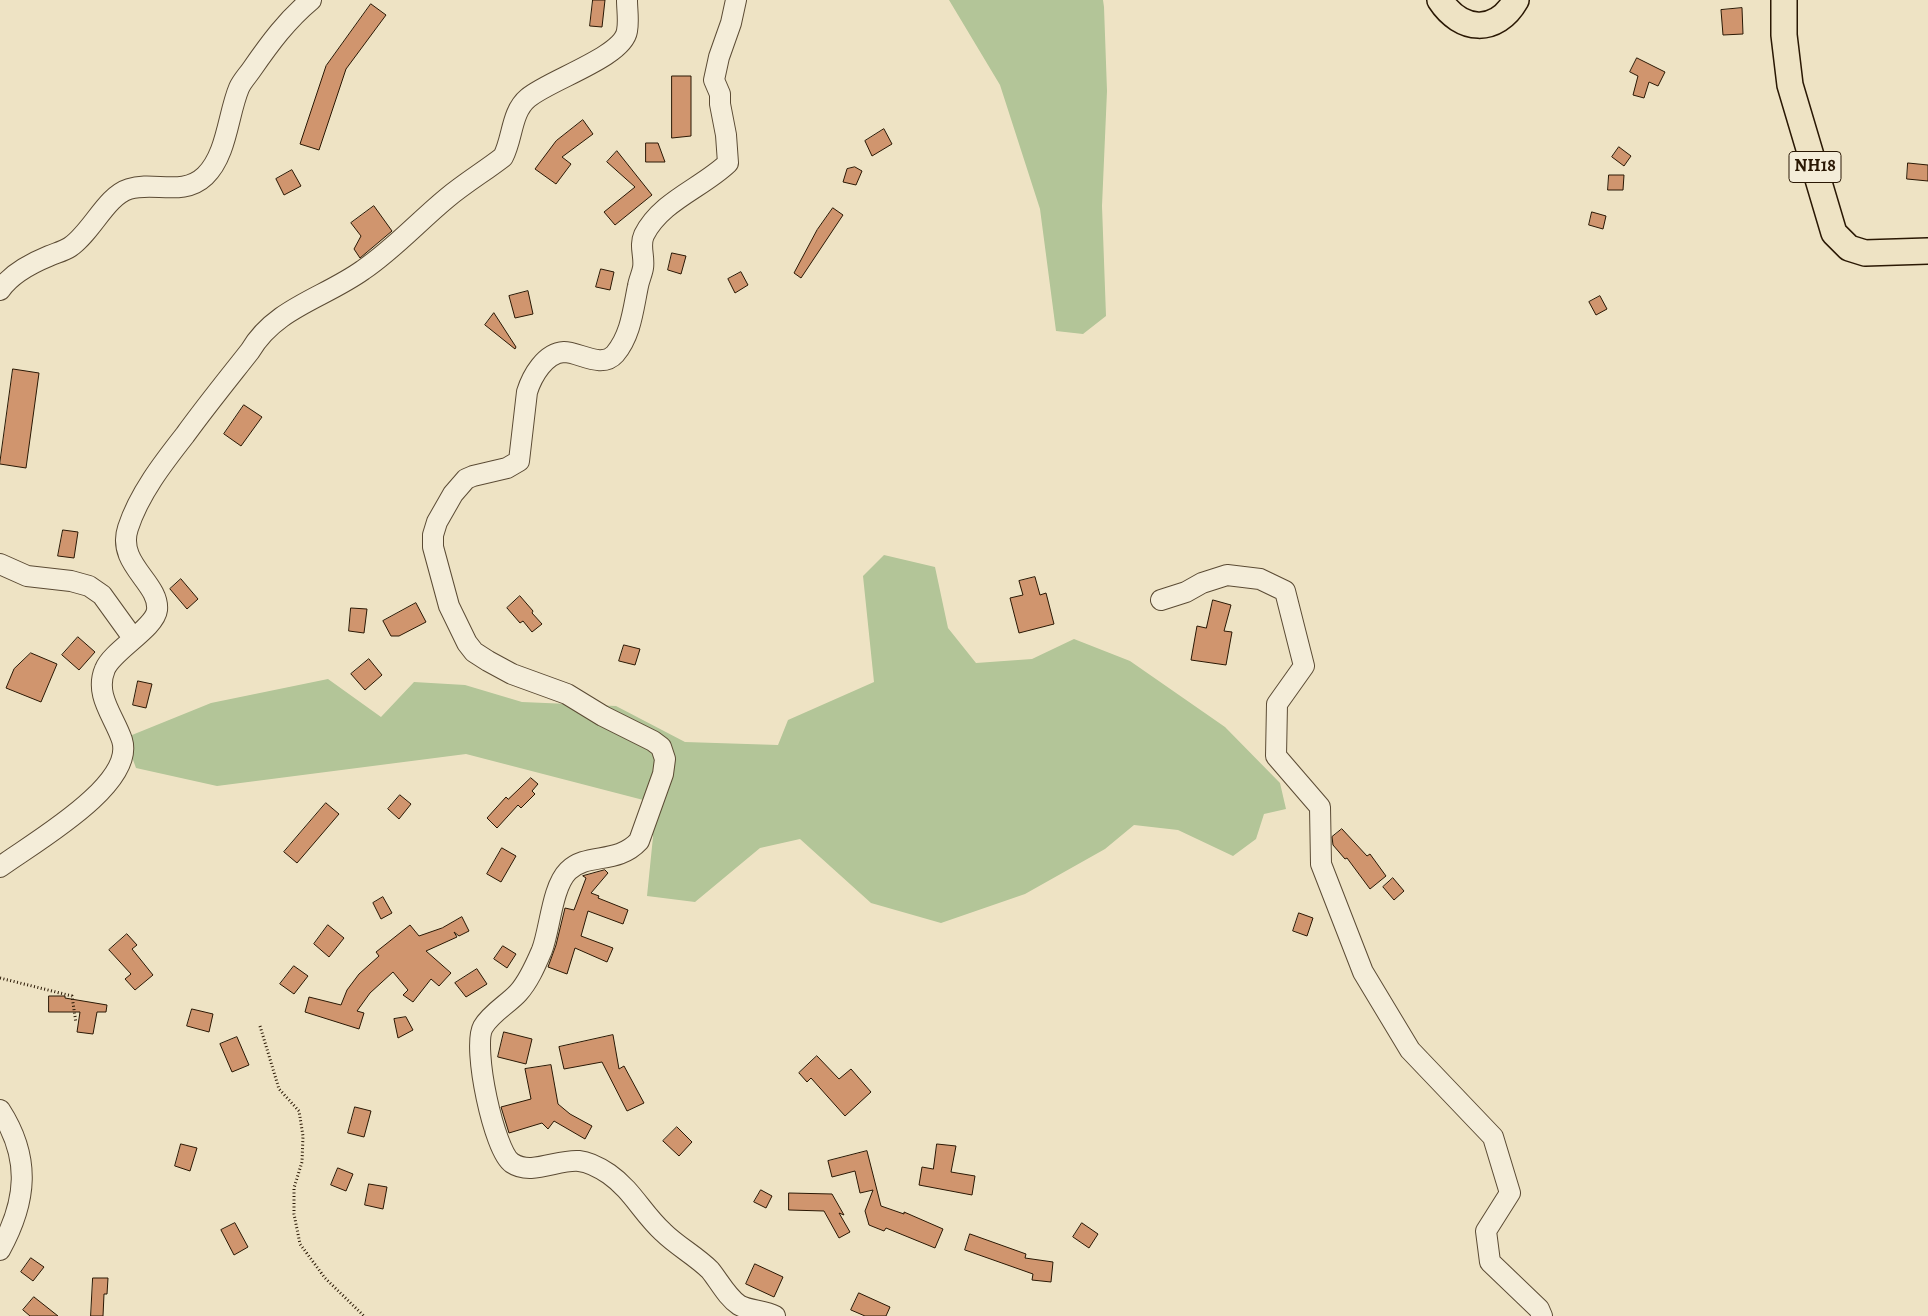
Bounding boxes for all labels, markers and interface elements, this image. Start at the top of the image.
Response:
road number: NH18 [1789,152,1841,182]

